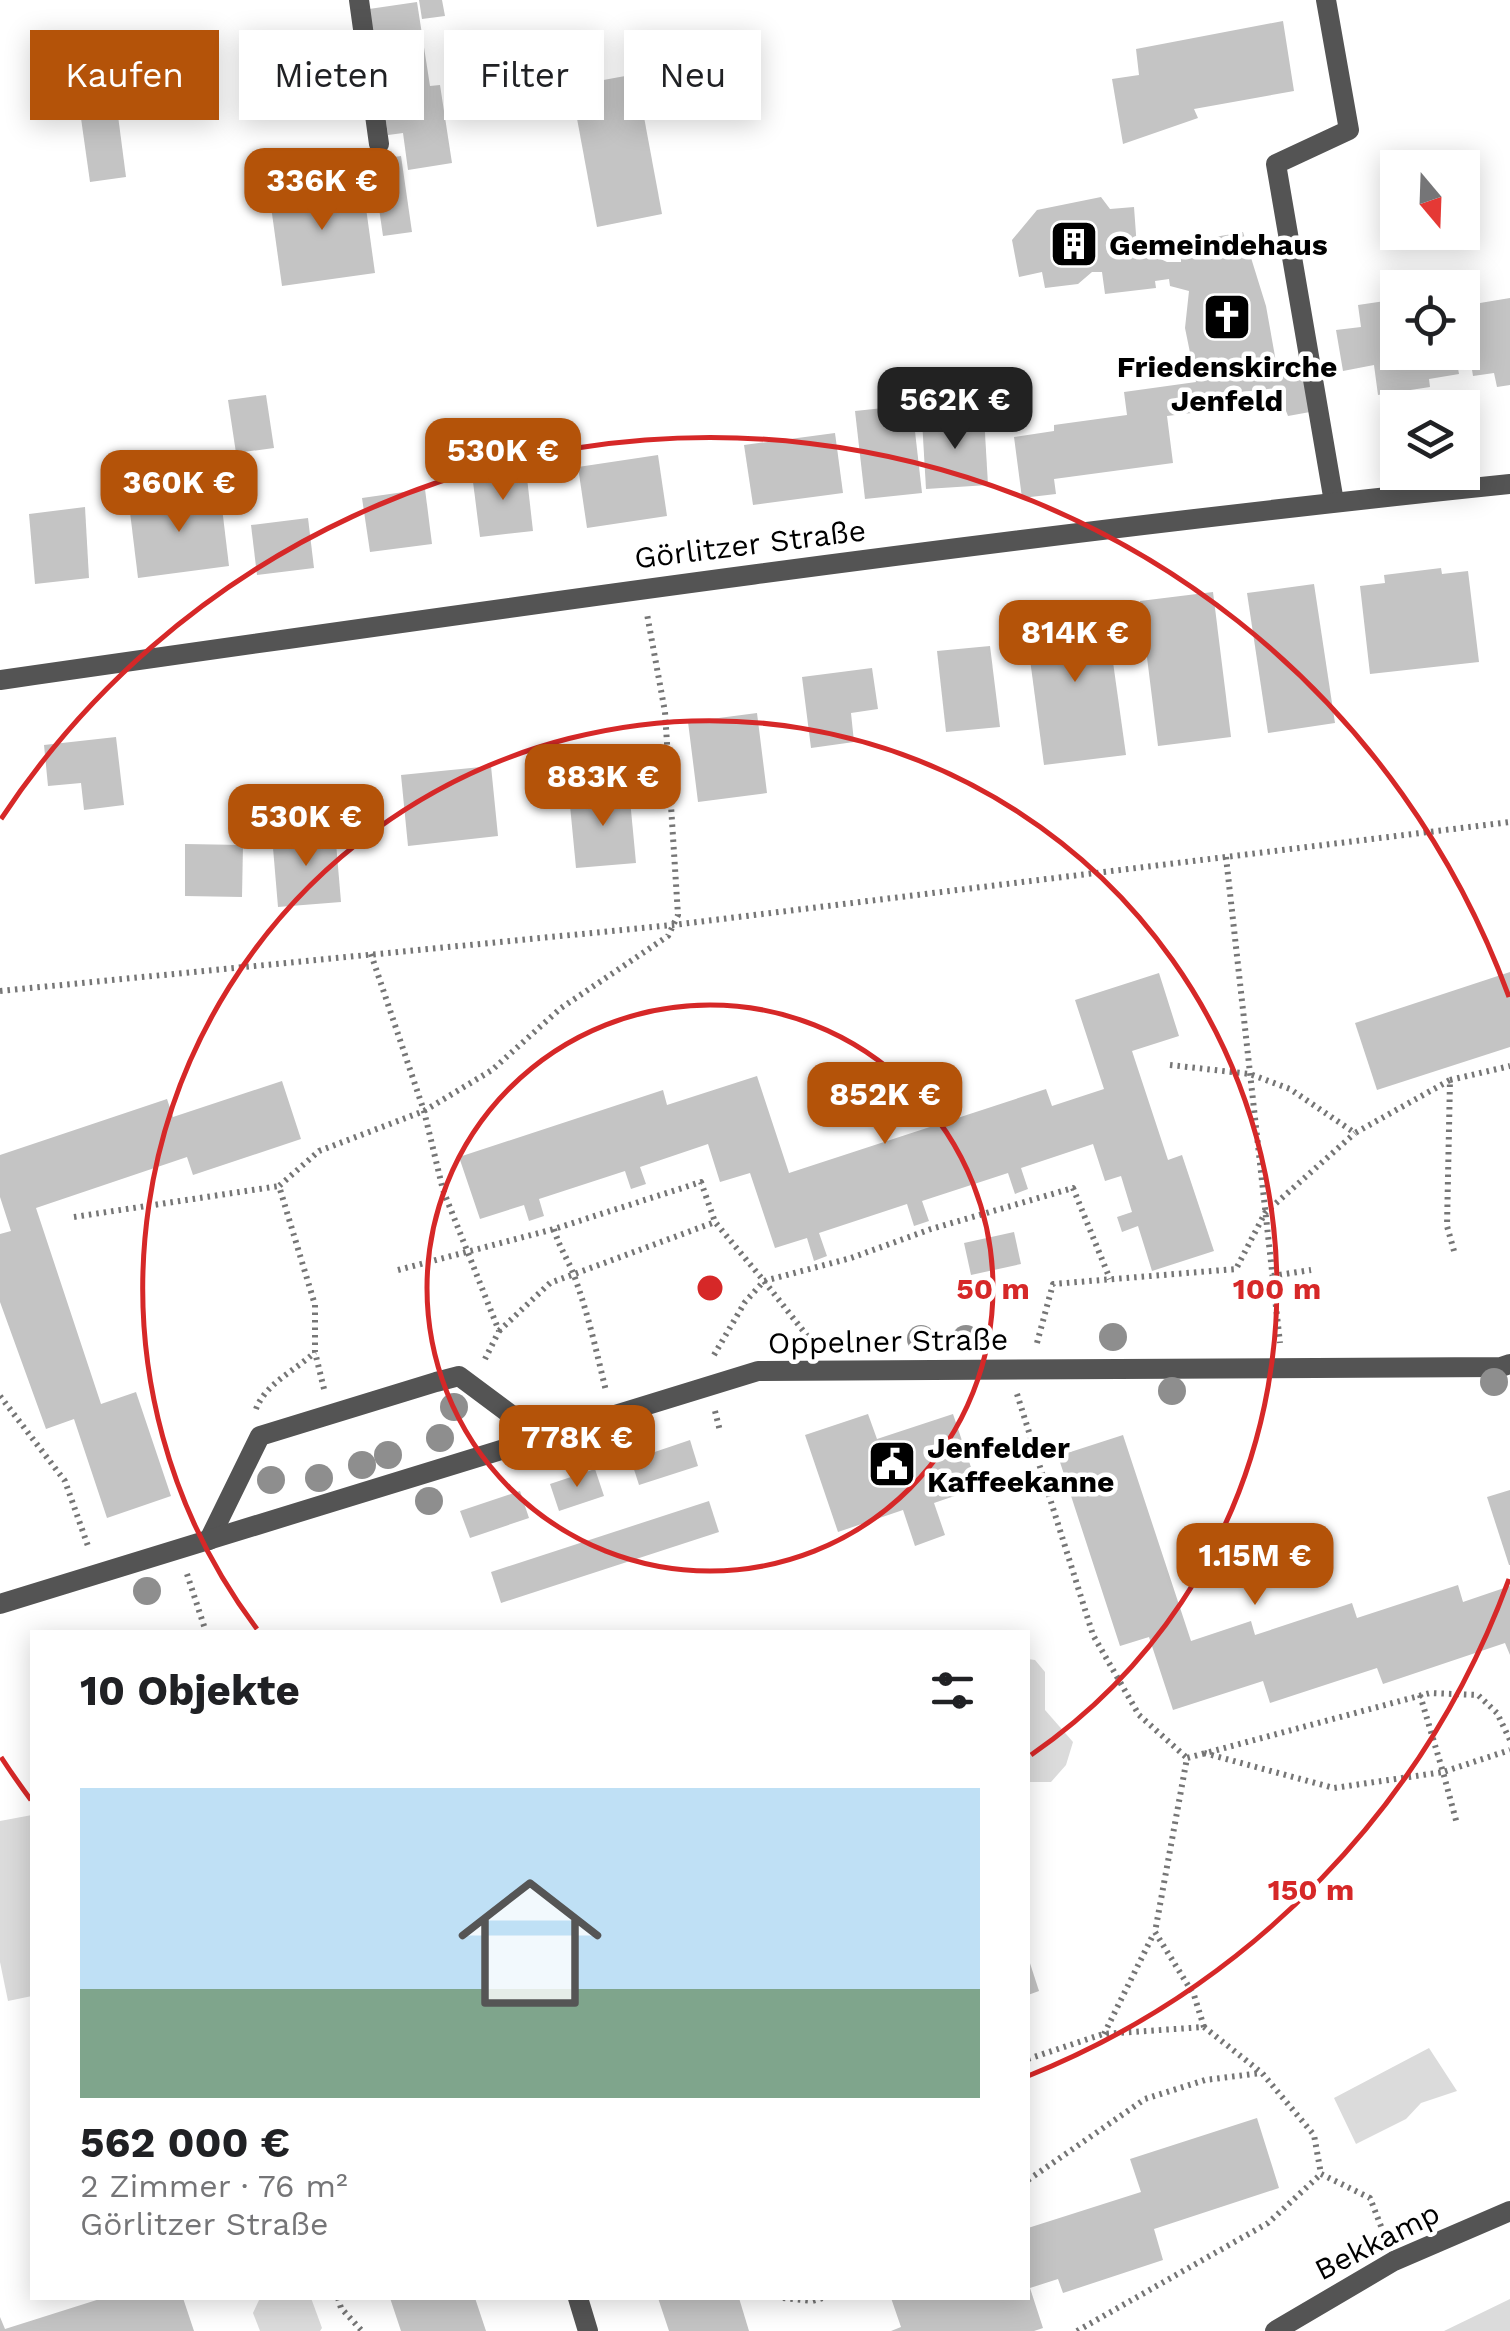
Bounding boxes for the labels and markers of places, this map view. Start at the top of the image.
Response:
pin: 336K € [241,148,403,233]
building icon: Gemeindehaus [1048,218,1100,270]
place label: Gemeindehaus [1109,227,1328,262]
church icon: Friedenskirche Jenfeld [1201,291,1253,343]
place label: Friedenskirche Jenfeld [1117,349,1337,418]
pin: 562K € [874,367,1036,452]
pin: 530K € [422,418,584,503]
pin: 360K € [98,450,260,535]
pin: 814K € [994,600,1156,685]
pin: 883K € [522,744,684,829]
pin: 530K € [225,784,387,869]
pin: 852K € [804,1062,966,1147]
centre of rings [692,1270,728,1306]
pin: 778K € [496,1405,658,1490]
place label: Jenfelder Kaffeekanne [927,1430,1115,1499]
public building icon: Jenfelder Kaffeekanne [866,1438,918,1490]
pin: 1.15M € [1163,1523,1347,1608]

